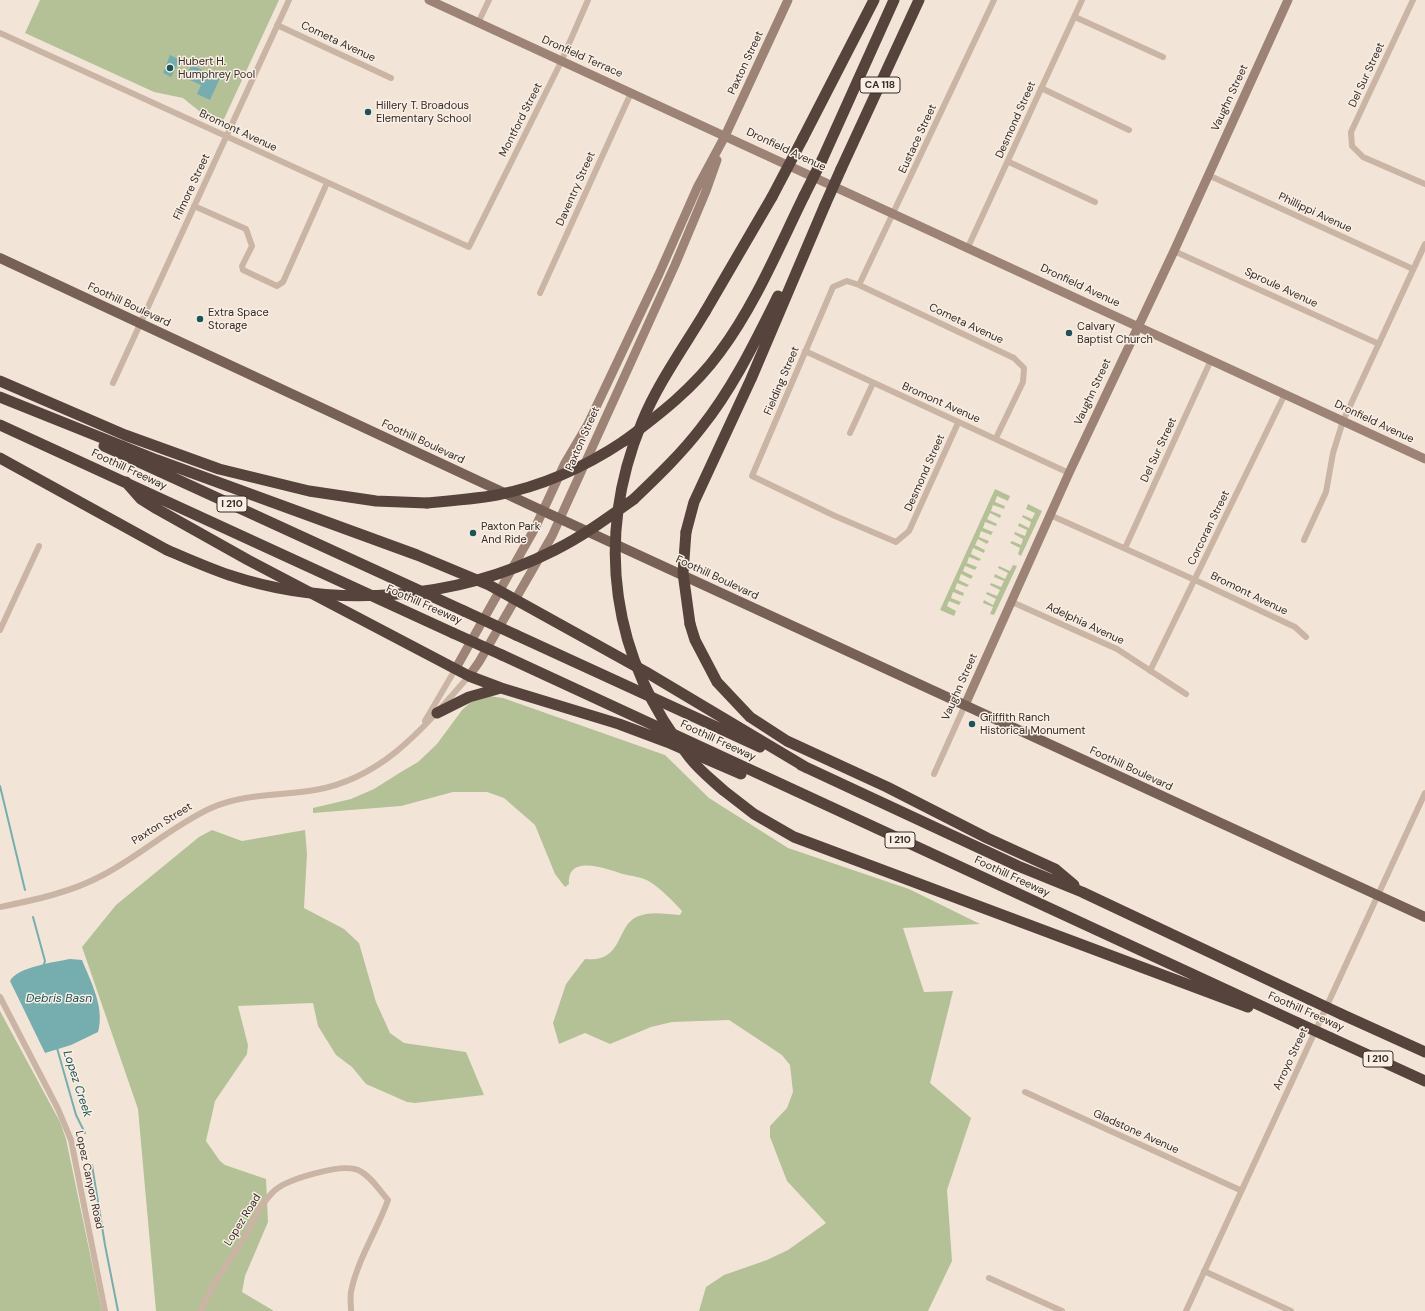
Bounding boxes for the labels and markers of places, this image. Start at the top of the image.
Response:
place label: Hubert H. Humphrey Pool [178,55,255,81]
marker: Hubert H. Humphrey Pool [165,63,175,73]
place label: Hillery T. Broadous Elementary School [376,99,471,125]
marker: Hillery T. Broadous Elementary School [363,107,373,117]
place label: Extra Space Storage [208,306,269,332]
marker: Extra Space Storage [195,314,205,324]
place label: Calvary Baptist Church [1077,320,1153,346]
marker: Calvary Baptist Church [1064,328,1074,338]
place label: Paxton Park And Ride [481,520,540,546]
marker: Paxton Park And Ride [468,528,478,538]
place label: Griffith Ranch Historical Monument [980,711,1086,737]
marker: Griffith Ranch Historical Monument [967,719,977,729]

